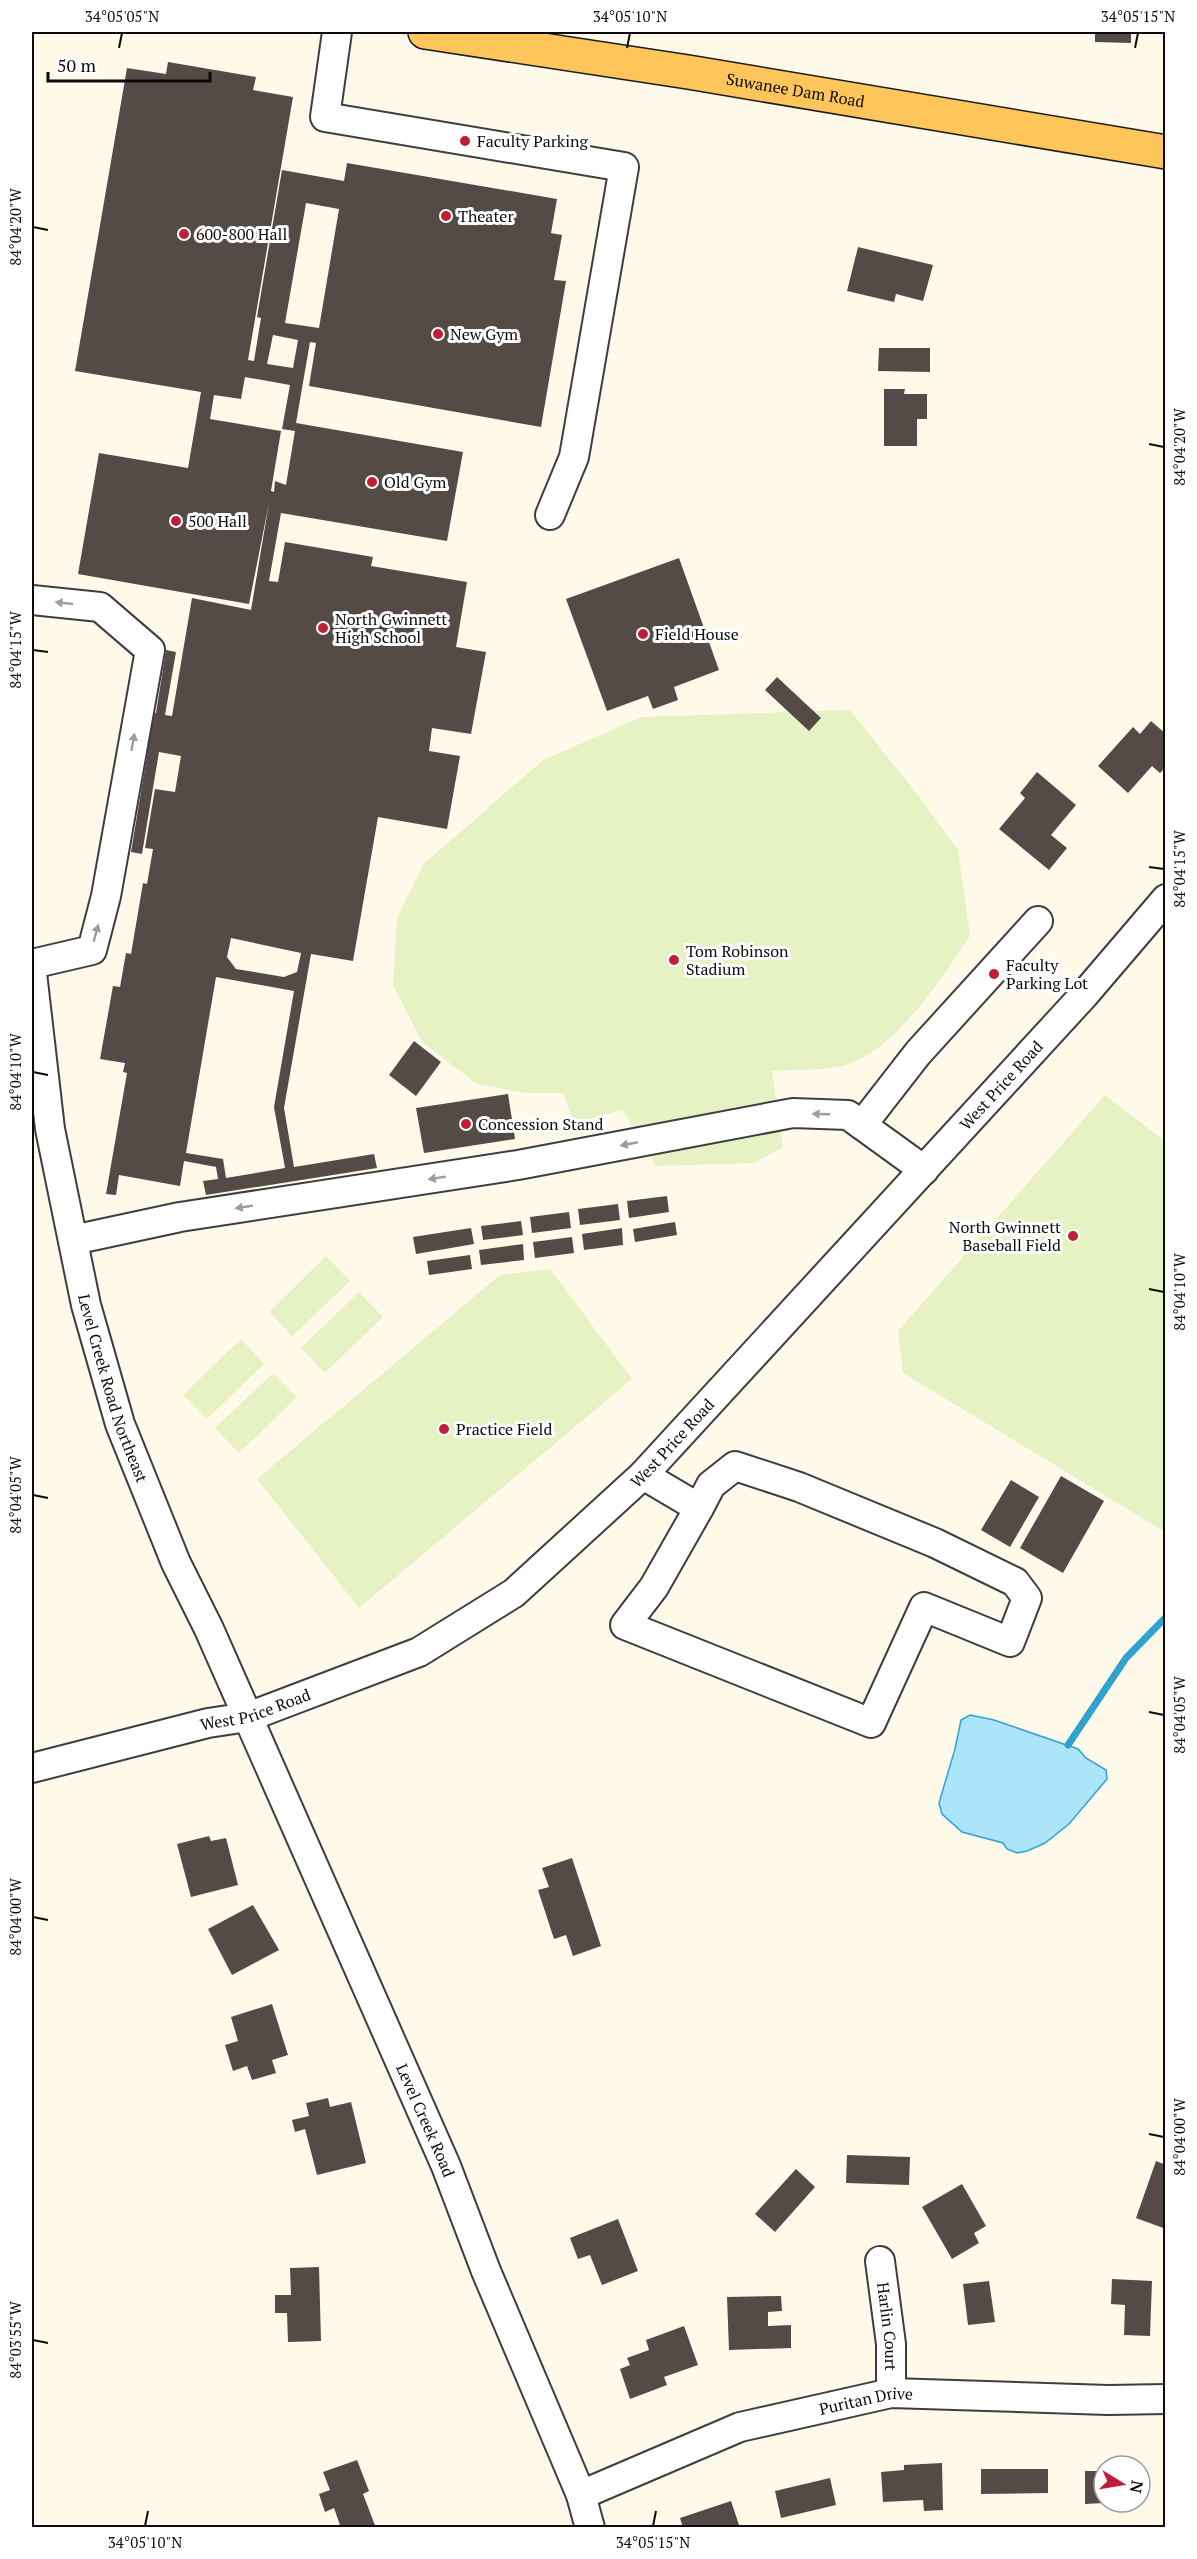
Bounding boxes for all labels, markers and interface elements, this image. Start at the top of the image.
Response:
text: 34°05'05"N [85,6,159,26]
text: 34°05'10"N [593,6,667,26]
text: 34°05'15"N [1101,6,1175,26]
scale bar [48,45,210,83]
text: 50 m [57,53,97,77]
street label: Suwanee Dam Road [725,68,866,112]
place label: Faculty Parking [477,130,588,152]
marker: Faculty Parking [458,134,472,148]
text: 84°04'20"W [5,187,25,266]
place label: Theater [458,205,514,227]
marker: Theater [439,209,453,223]
place label: 600-800 Hall [196,223,287,245]
marker: 600-800 Hall [177,227,191,241]
place label: New Gym [450,323,518,345]
marker: New Gym [431,327,445,341]
text: 84°04'20"W [1169,407,1189,486]
place label: Old Gym [384,471,447,493]
marker: Old Gym [365,475,379,489]
place label: 500 Hall [188,510,247,532]
marker: 500 Hall [169,514,183,528]
one-way arrow [54,599,73,608]
place label: North Gwinnett High School [335,608,447,648]
text: 84°04'15"W [5,610,25,689]
marker: North Gwinnett High School [316,621,330,635]
place label: Field House [655,623,739,645]
marker: Field House [636,627,650,641]
one-way arrow [129,732,138,751]
text: 84°04'15"W [1169,829,1189,908]
one-way arrow [92,924,102,942]
place label: Tom Robinson Stadium [686,940,789,980]
marker: Tom Robinson Stadium [667,953,681,967]
place label: Faculty Parking Lot [1006,954,1088,994]
marker: Faculty Parking Lot [987,967,1001,981]
text: 84°04'10"W [5,1032,25,1111]
street label: West Price Road [954,1036,1048,1135]
one-way arrow [811,1109,830,1118]
place label: Concession Stand [478,1113,603,1135]
marker: Concession Stand [459,1117,473,1131]
one-way arrow [619,1140,638,1149]
one-way arrow [427,1173,446,1182]
one-way arrow [234,1203,253,1212]
place label: North Gwinnett Baseball Field [949,1216,1061,1256]
marker: North Gwinnett Baseball Field [1066,1229,1080,1243]
text: 84°04'10"W [1169,1252,1189,1331]
street label: Level Creek Road Northeast [73,1292,153,1486]
street label: West Price Road [625,1394,719,1492]
place label: Practice Field [456,1418,552,1440]
marker: Practice Field [437,1422,451,1436]
text: 84°04'05"W [5,1455,25,1534]
text: 84°04'05"W [1169,1675,1189,1754]
street label: West Price Road [198,1683,314,1736]
text: 84°04'00"W [5,1877,25,1956]
street label: Level Creek Road [391,2060,460,2180]
text: 84°04'00"W [1169,2097,1189,2176]
street label: Harlin Court [872,2281,902,2371]
text: 84°03'55"W [5,2300,25,2379]
street label: Puritan Drive [817,2382,913,2420]
north arrow [1092,2454,1152,2514]
text: N [1125,2479,1149,2495]
text: 34°05'10"N [108,2532,182,2552]
text: 34°05'15"N [616,2532,690,2552]

